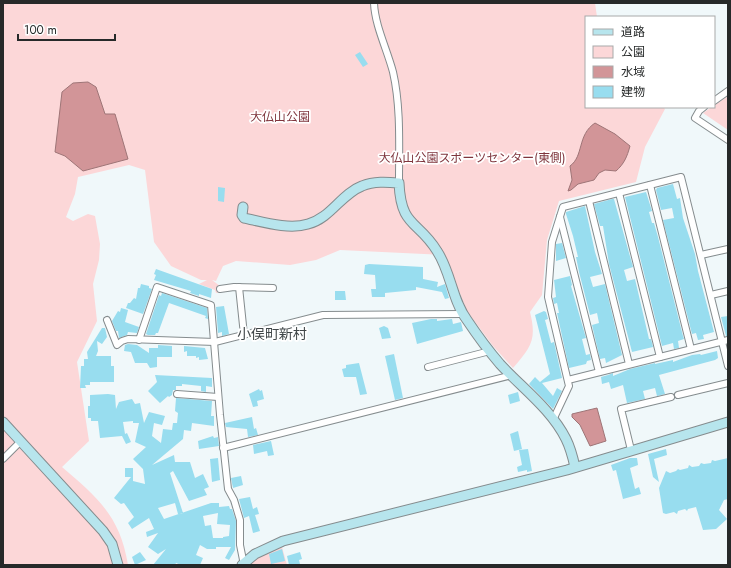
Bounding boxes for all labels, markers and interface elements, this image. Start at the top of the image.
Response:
scale bar [18,16,115,42]
legend [585,16,715,108]
text: 100 m [24,21,57,39]
text: 道路 [621,23,645,41]
text: 公園 [621,43,645,61]
text: 水域 [621,63,645,81]
text: 建物 [621,83,645,101]
park label: 大仏山公園 [250,108,310,126]
park label: 大仏山公園スポーツセンター(東側) [378,149,566,167]
district label: 小俣町新村 [237,324,307,344]

